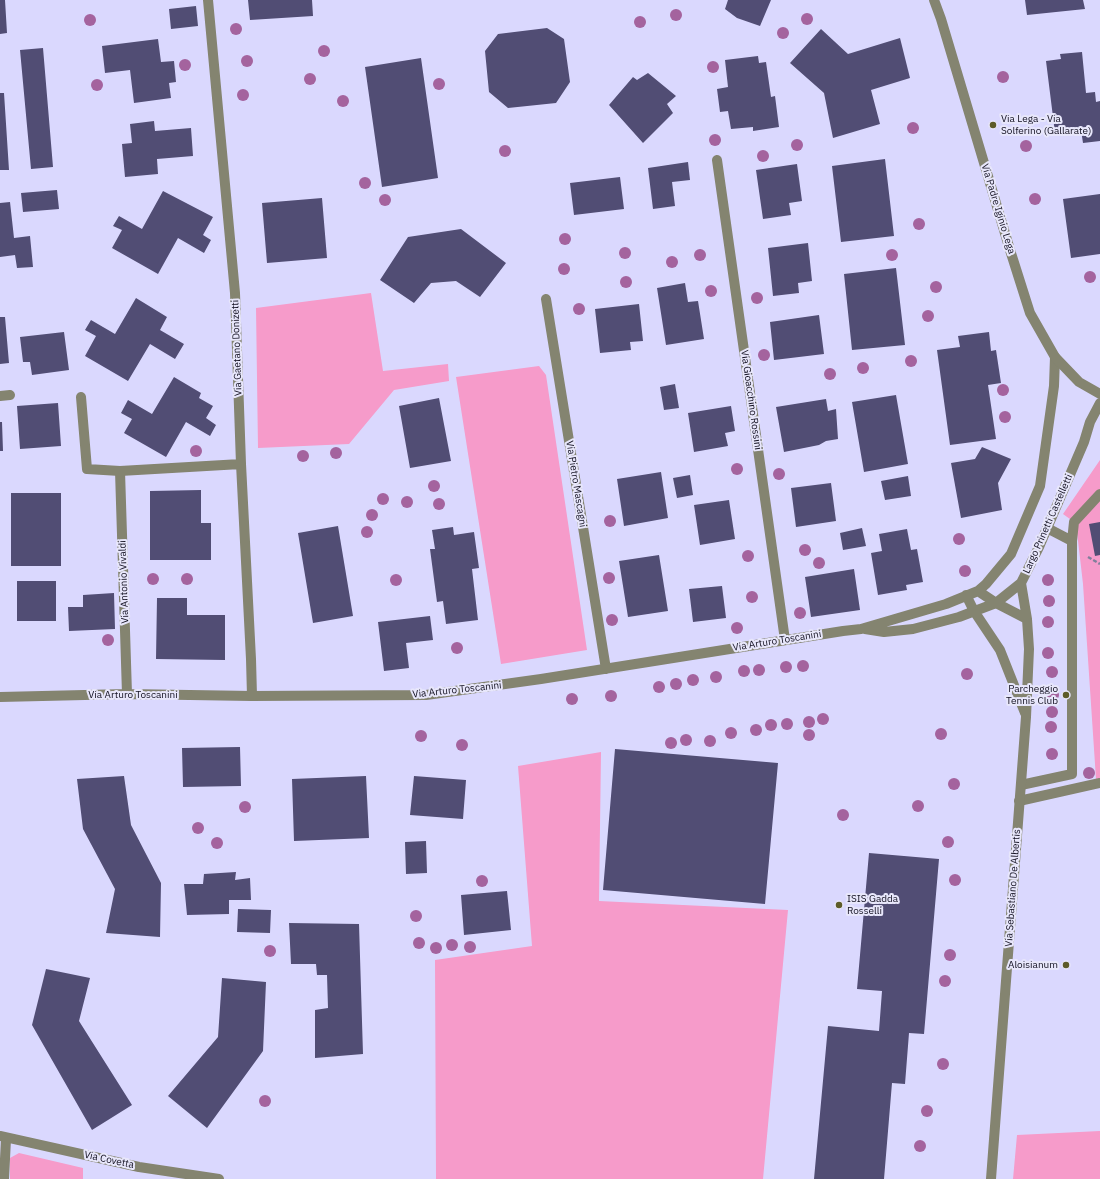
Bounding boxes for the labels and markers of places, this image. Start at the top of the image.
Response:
place label: Via Lega - Via Solferino (Gallarate) [1001,113,1091,136]
marker: Via Lega - Via Solferino (Gallarate) [988,120,998,130]
place label: Parcheggio Tennis Club [1006,683,1058,706]
marker: Parcheggio Tennis Club [1061,690,1071,700]
place label: ISIS Gadda Rosselli [847,893,898,916]
marker: ISIS Gadda Rosselli [834,900,844,910]
place label: Aloisianum [1008,959,1058,971]
marker: Aloisianum [1061,960,1071,970]

